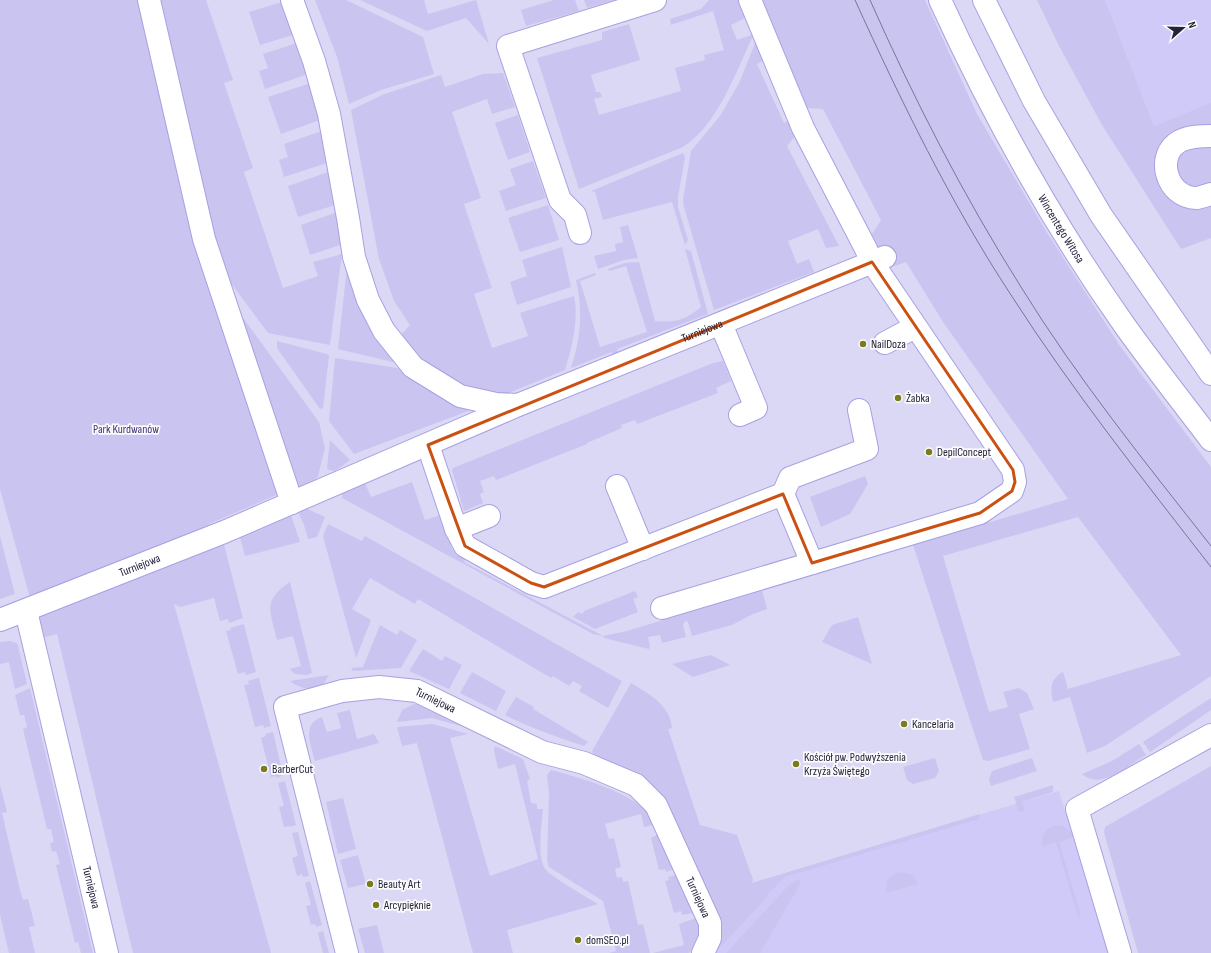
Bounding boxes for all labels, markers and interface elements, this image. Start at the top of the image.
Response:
north arrow [1163,8,1203,48]
text: N [1185,20,1199,30]
street label: Wincentego Witosa [1035,192,1088,266]
street label: Turniejowa [679,316,725,346]
place label: NailDoza [871,337,906,352]
marker: NailDoza [858,339,868,349]
place label: Żabka [906,391,930,406]
marker: Żabka [893,393,903,403]
park label: Park Kurdwanów [93,422,159,437]
place label: DepilConcept [937,445,992,460]
marker: DepilConcept [924,447,934,457]
street label: Turniejowa [117,550,163,580]
street label: Turniejowa [413,684,459,716]
place label: Kancelaria [912,717,954,732]
marker: Kancelaria [899,719,909,729]
place label: Kościół pw. Podwyższenia Krzyża Świętego [804,750,906,779]
marker: Kościół pw. Podwyższenia Krzyża Świętego [791,759,801,769]
place label: BarberCut [272,762,313,777]
marker: BarberCut [259,764,269,774]
street label: Turniejowa [79,865,104,910]
street label: Turniejowa [682,875,714,920]
place label: Beauty Art [378,877,421,892]
marker: Beauty Art [365,879,375,889]
place label: Arcypięknie [383,898,431,913]
marker: Arcypięknie [371,900,381,910]
place label: domSEO.pl [586,933,629,948]
marker: domSEO.pl [573,935,583,945]

